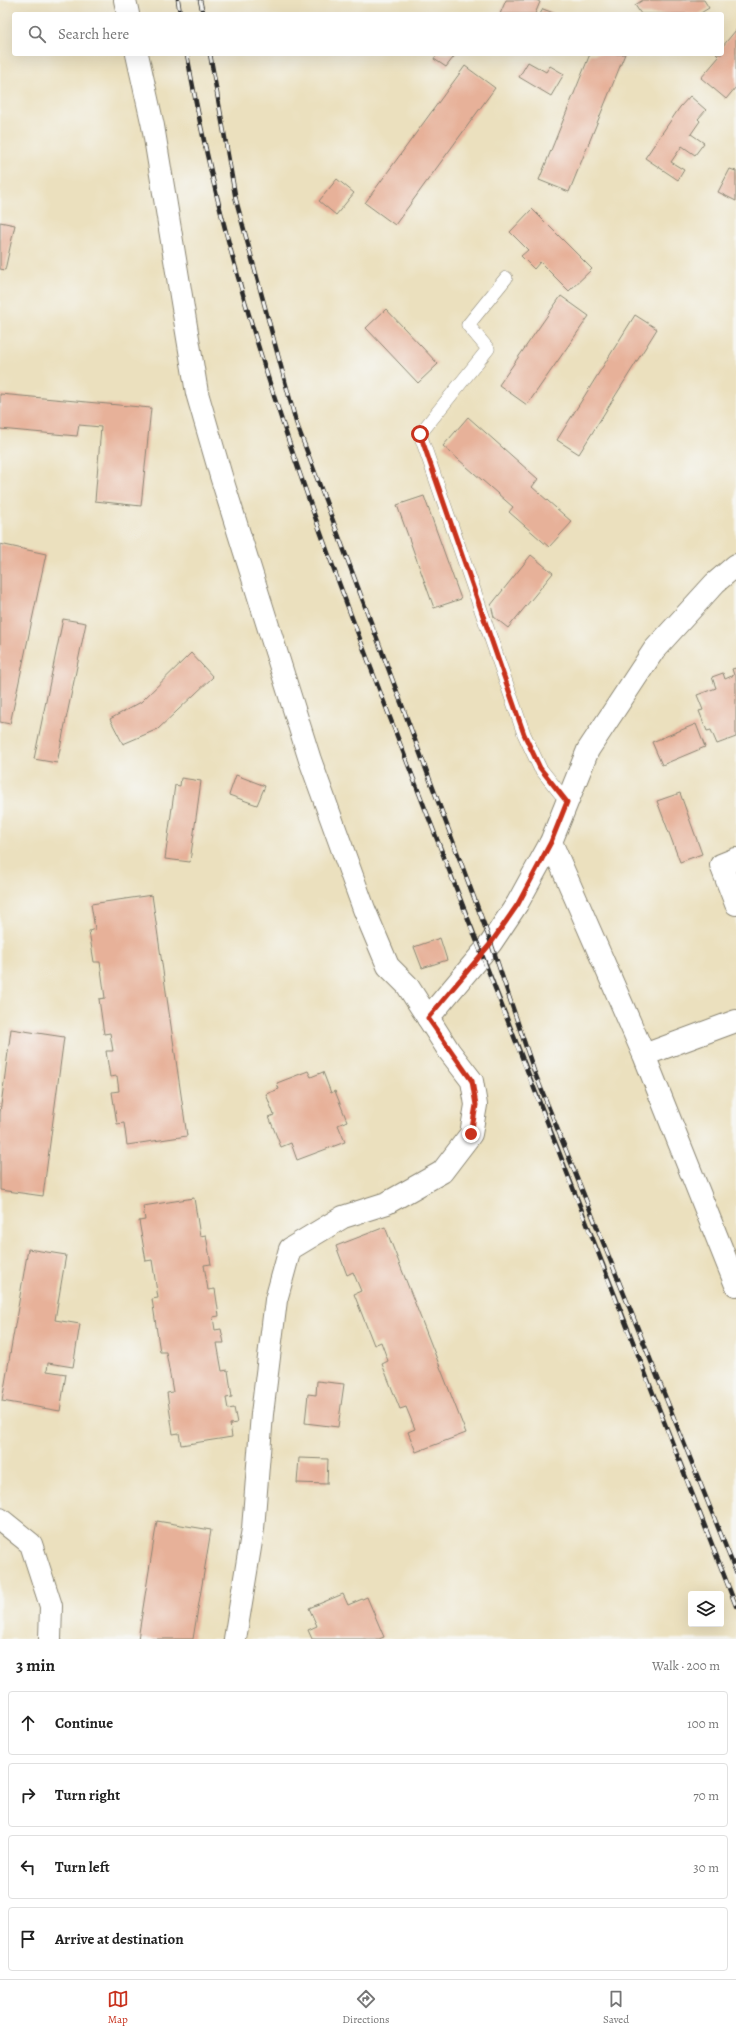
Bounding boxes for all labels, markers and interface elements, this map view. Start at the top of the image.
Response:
search box [12,12,724,56]
icon: search [26,23,48,45]
text: Search here [58,24,129,44]
route start [411,425,429,443]
route end [462,1125,480,1143]
map controls [688,1591,724,1627]
button: layers [688,1591,724,1627]
text: 3 min [16,1654,55,1677]
text: Walk · 200 m [652,1657,720,1674]
icon: ahead [17,1712,39,1734]
text: Continue [55,1713,113,1733]
text: 100 m [687,1715,719,1732]
icon: right [17,1784,39,1806]
text: Turn right [55,1785,120,1805]
text: 70 m [693,1787,719,1804]
icon: left [17,1856,39,1878]
text: Turn left [55,1857,110,1877]
text: 30 m [693,1859,719,1876]
icon: arrive [17,1928,39,1950]
text: Arrive at destination [55,1929,184,1949]
tab: Map [107,1988,129,2027]
tab: Directions [342,1988,390,2027]
tab: Saved [603,1988,629,2027]

